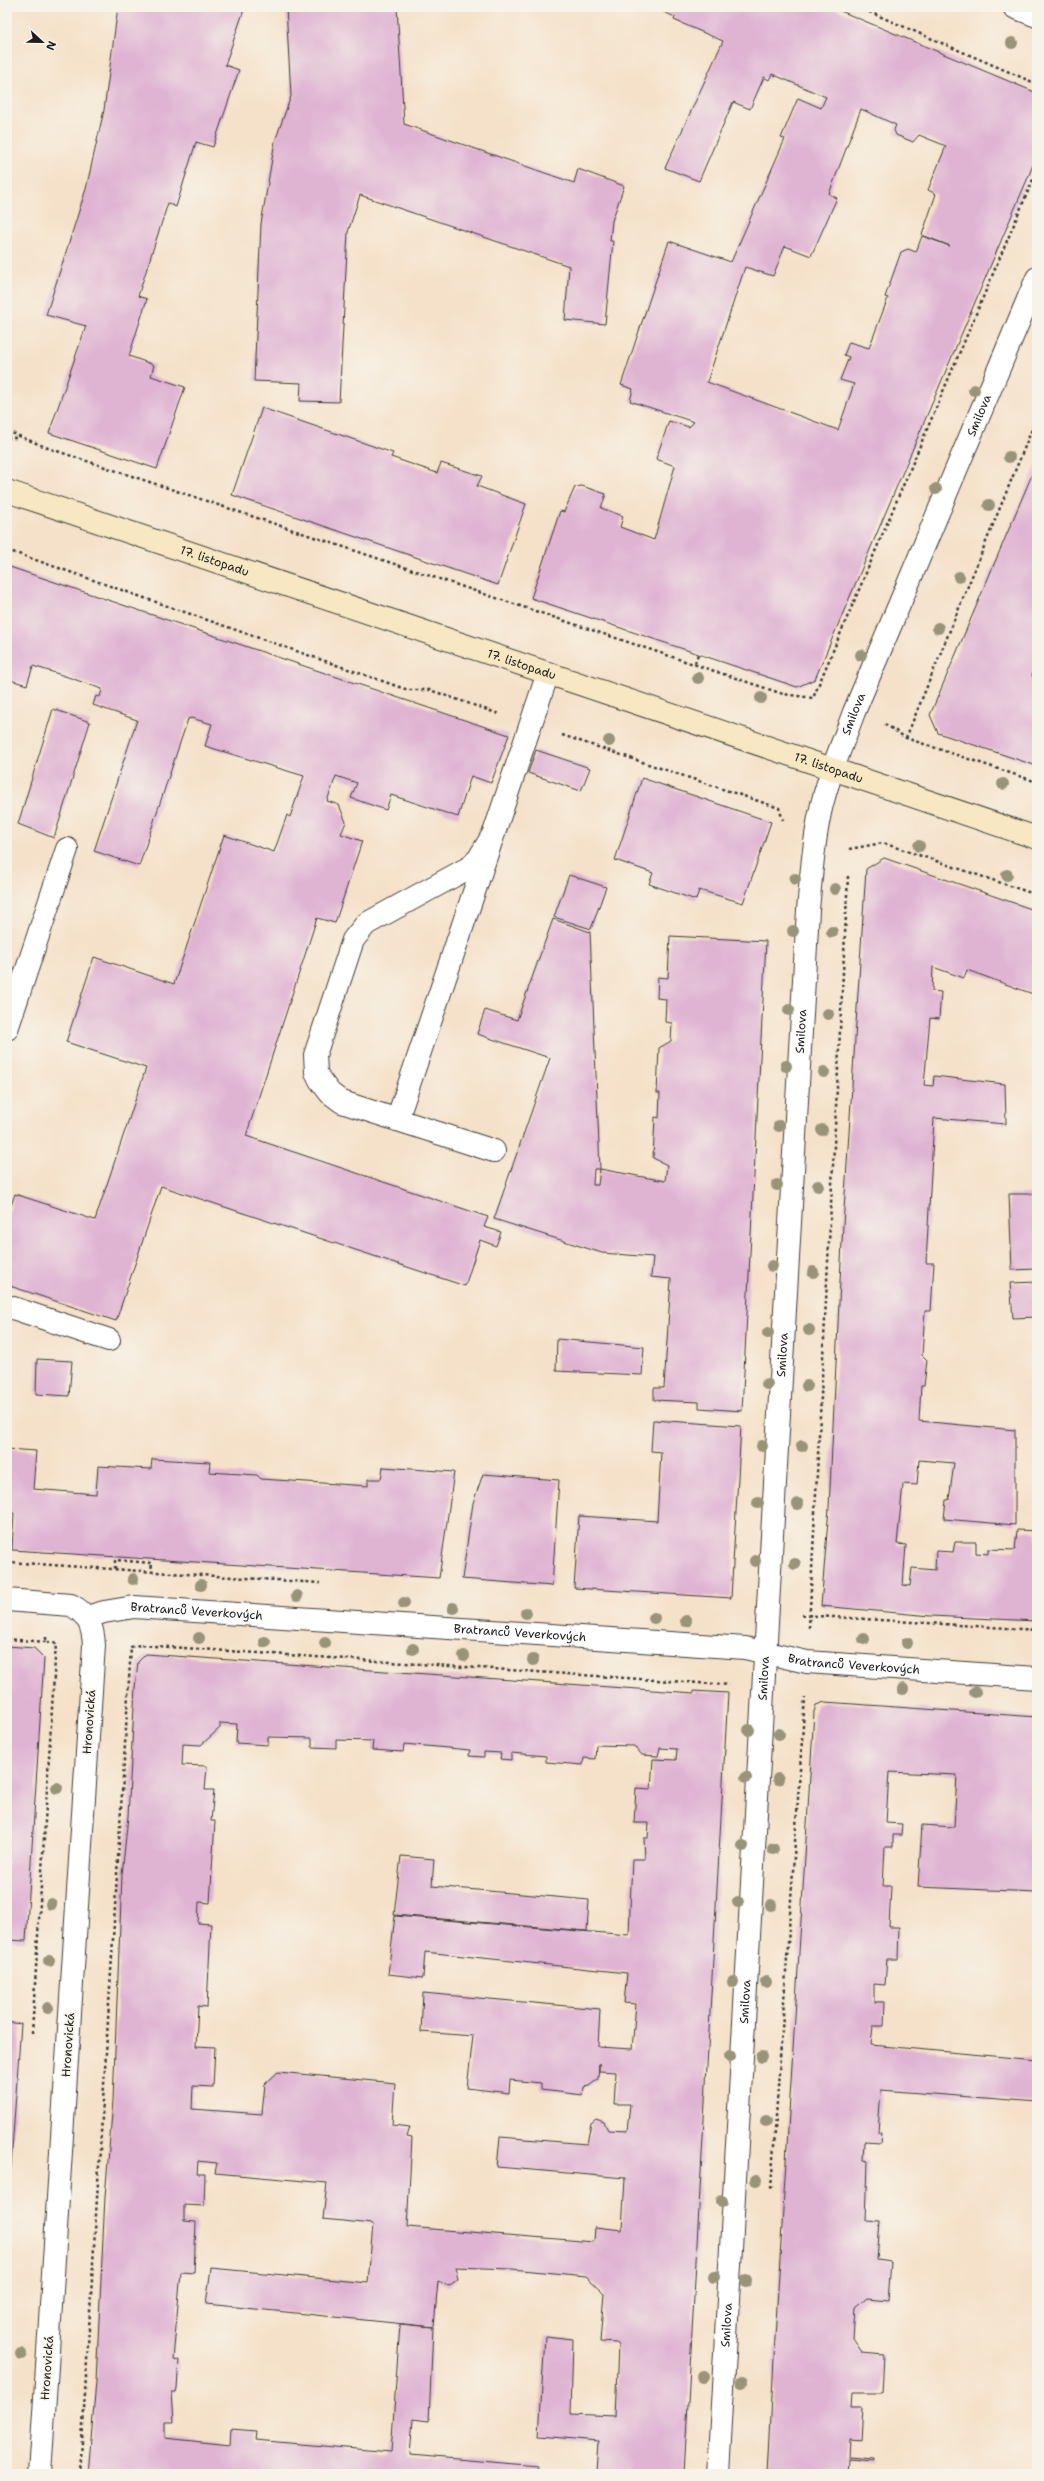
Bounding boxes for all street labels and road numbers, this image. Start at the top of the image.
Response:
street label: Smilova [963,391,995,439]
street label: 17. listopadu [178,542,251,580]
street label: 17. listopadu [485,645,558,683]
street label: Smilova [838,690,869,737]
street label: 17. listopadu [792,749,865,787]
street label: Smilova [792,1008,810,1054]
street label: Smilova [773,1332,792,1377]
street label: Bratranců Veverkových [130,1599,263,1624]
street label: Bratranců Veverkových [453,1620,587,1645]
street label: Bratranců Veverkových [786,1650,921,1678]
street label: Smilova [755,1655,773,1701]
street label: Hronovická [79,1689,99,1755]
street label: Smilova [736,1979,754,2024]
street label: Hronovická [58,2012,78,2078]
street label: Smilova [717,2302,736,2348]
street label: Hronovická [37,2335,57,2401]

